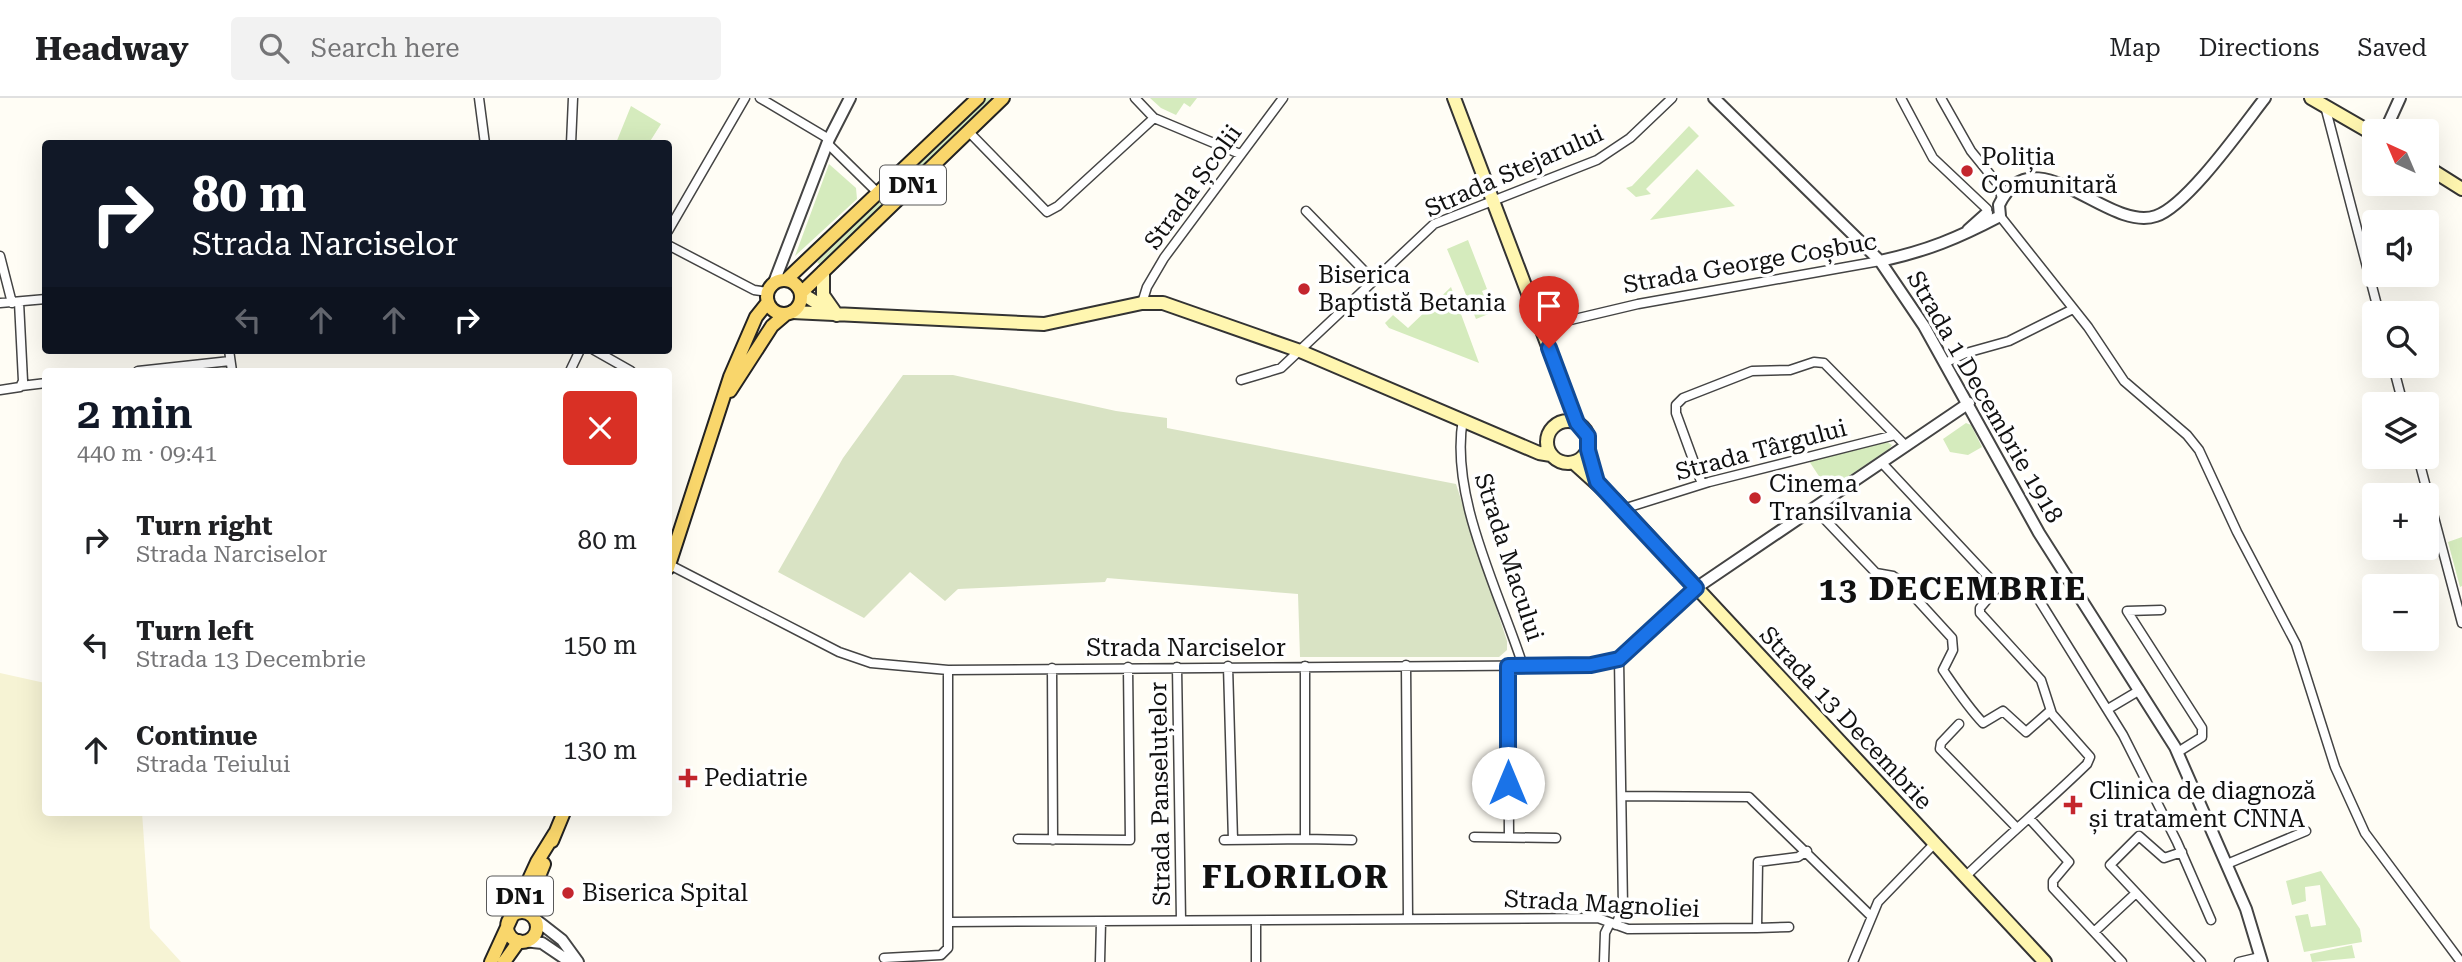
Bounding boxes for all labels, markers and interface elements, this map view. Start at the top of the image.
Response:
search box [231,17,721,80]
text: Headway [35,29,189,68]
icon: search [255,29,293,67]
text: Search here [311,33,460,63]
text: Map [2109,34,2161,62]
text: Directions [2199,34,2319,62]
text: Saved [2357,34,2427,62]
street label: Strada Școlii [1139,119,1249,256]
street label: Strada Stejarului [1420,119,1608,223]
north arrow [2362,119,2440,196]
map controls [2362,119,2439,651]
place label: Poliția Comunitară [1981,143,2117,199]
marker: Poliția Comunitară [1959,163,1975,179]
text: 80 m [192,166,307,223]
road number: DN1 [880,166,946,204]
icon: right [77,168,168,259]
button: sound [2362,210,2439,287]
text: Strada Narciselor [192,225,458,263]
street label: Strada George Coșbuc [1621,227,1879,301]
place label: Biserica Baptistă Betania [1318,261,1506,317]
street label: Strada 1 Decembrie 1918 [1901,266,2069,528]
pin [1519,276,1579,348]
marker: Biserica Baptistă Betania [1296,281,1312,297]
icon: arrive [1530,287,1568,325]
icon: left [229,301,267,339]
icon: ahead [302,301,340,339]
icon: ahead [375,301,413,339]
icon: right [448,301,486,339]
button: search [2362,301,2439,378]
text: 2 min [77,389,193,438]
button: close [563,391,637,465]
button: layers [2362,392,2439,469]
street label: Strada Târgului [1672,414,1850,486]
text: 440 m · 09:41 [77,440,217,467]
street label: Strada Macului [1469,470,1549,645]
place label: Cinema Transilvania [1769,470,1912,526]
button: + [2362,483,2439,560]
marker: Cinema Transilvania [1747,490,1763,506]
text: Turn right [136,511,272,541]
icon: right [77,521,115,559]
text: 80 m [578,525,637,555]
text: Strada Narciselor [136,541,327,568]
district label: 13 DECEMBRIE [1819,570,2087,608]
button: − [2362,574,2439,651]
text: Turn left [136,616,254,646]
street label: Strada 13 Decembrie [1754,621,1938,815]
icon: left [77,626,115,664]
text: 150 m [563,630,637,660]
street label: Strada Narciselor [1086,634,1286,662]
text: Strada 13 Decembrie [136,646,366,673]
street label: Strada Panseluțelor [1144,681,1178,906]
text: Continue [136,721,258,751]
icon: ahead [77,731,115,769]
text: 130 m [563,735,637,765]
position arrow [1471,746,1545,820]
text: Strada Teiului [136,751,290,778]
place label: Pediatrie [704,764,808,792]
marker: Pediatrie [678,768,698,788]
place label: Clinica de diagnoză și tratament CNNA [2089,777,2316,835]
marker: Clinica de diagnoză și tratament CNNA [2063,795,2083,815]
district label: FLORILOR [1202,858,1390,896]
road number: DN1 [487,876,553,916]
place label: Biserica Spital [582,879,748,907]
marker: Biserica Spital [560,885,576,901]
street label: Strada Magnoliei [1503,885,1701,923]

